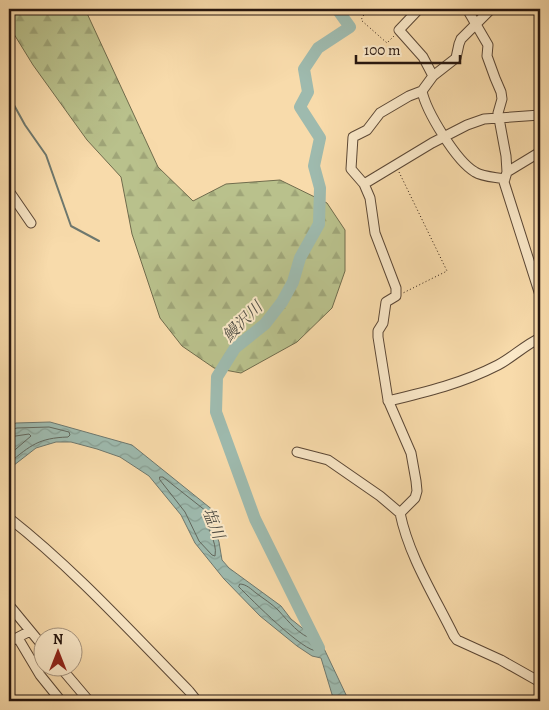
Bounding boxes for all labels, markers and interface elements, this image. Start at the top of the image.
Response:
scale bar [356,32,460,64]
text: 100 m [364,40,401,60]
water label: 鰻沢川 [218,296,269,346]
water label: 塩川 [197,504,230,544]
north arrow [32,628,82,678]
text: N [53,630,63,649]

